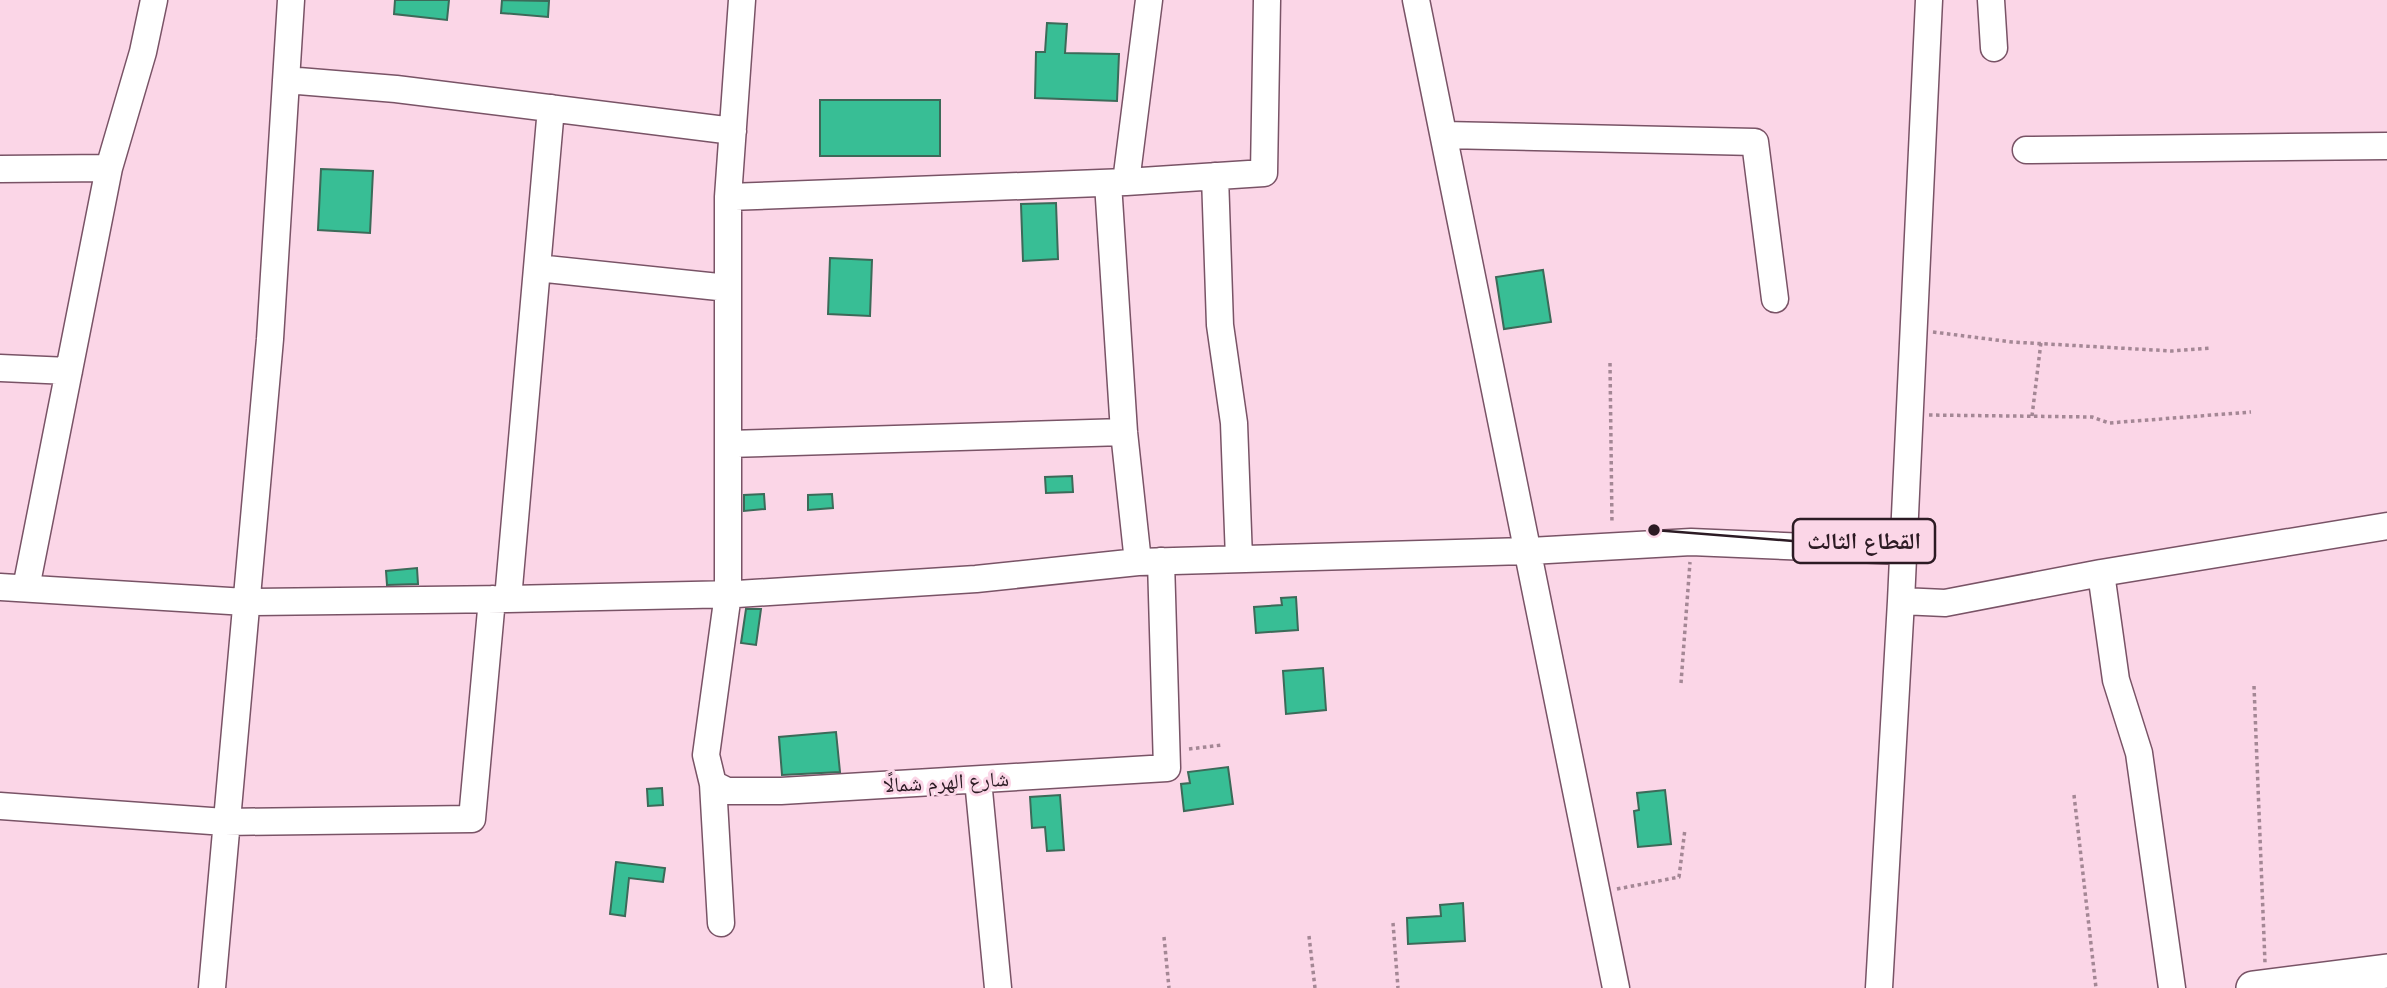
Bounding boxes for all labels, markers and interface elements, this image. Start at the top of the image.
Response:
callout: القطاع الثالث [1793,519,1935,563]
text: القطاع الثالث [1807,524,1921,556]
street label: شارع الهرم شمالًا [882,764,1010,799]

